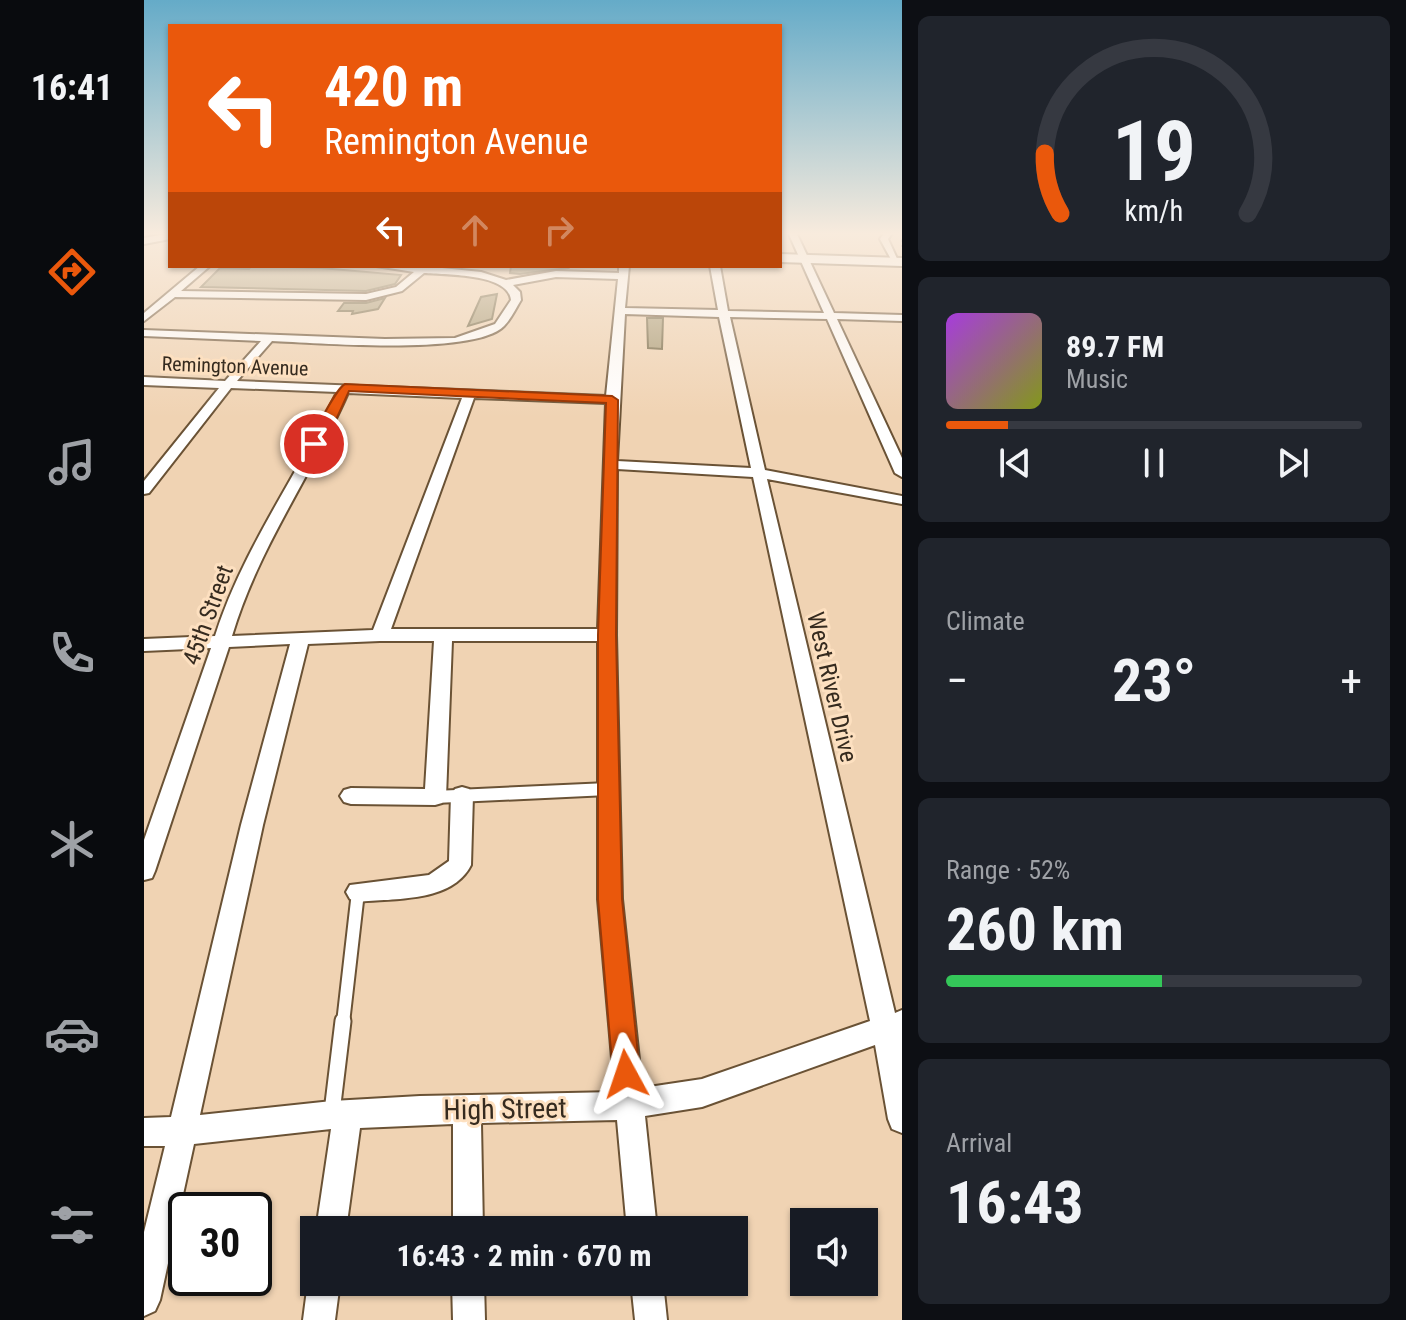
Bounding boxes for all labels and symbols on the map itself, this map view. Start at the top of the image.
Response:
street label: Remington Avenue [161,351,309,381]
pin [280,410,348,478]
street label: 45th Street [177,561,239,669]
street label: West River Drive [801,609,863,765]
position arrow [584,1032,668,1116]
street label: High Street [443,1091,567,1127]
speed limit sign: 30 [168,1192,272,1296]

